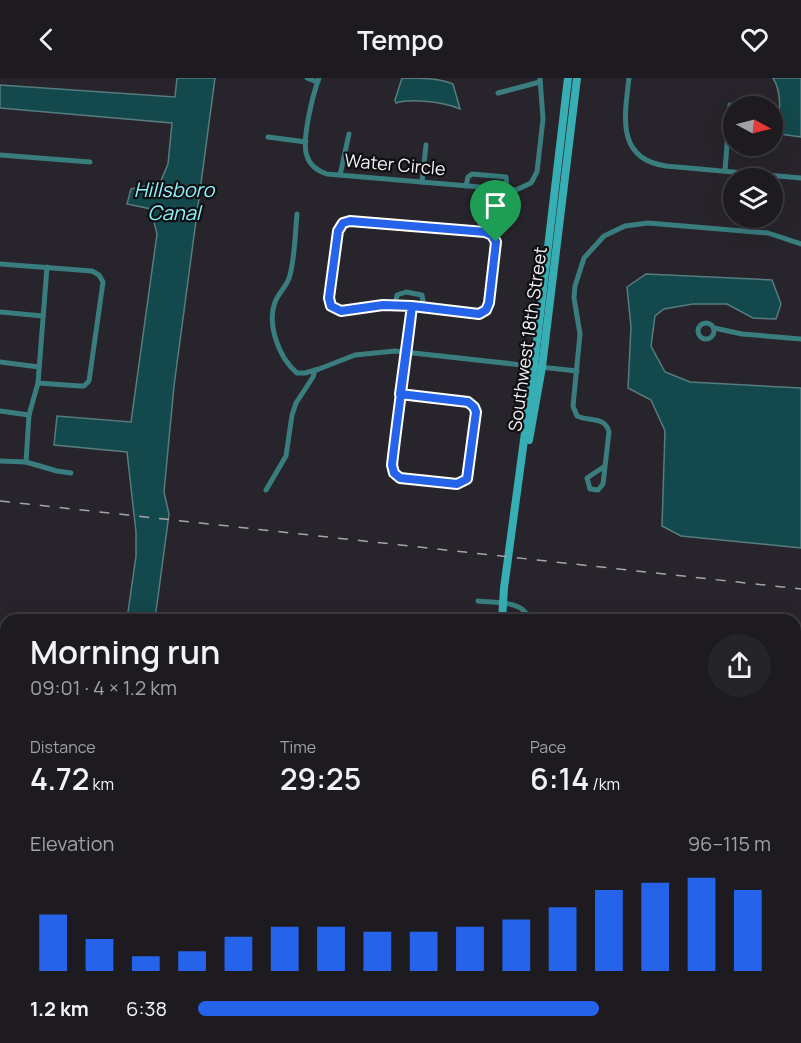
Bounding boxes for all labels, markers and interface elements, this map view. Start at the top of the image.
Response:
text: Tempo [357,21,444,58]
icon: back [30,23,63,56]
icon: heart [738,23,771,56]
north arrow [723,96,783,156]
map controls [723,96,783,228]
street label: Water Circle [344,148,447,180]
button: layers [723,168,783,228]
water label: Hillsboro Canal [134,176,216,226]
pin [470,180,521,242]
icon: arrive [479,189,512,222]
street label: Southwest 18th Street [502,245,552,433]
text: Morning run [30,629,220,674]
button: share [708,634,771,697]
text: 09:01 · 4 × 1.2 km [30,674,177,701]
text: Distance [30,736,96,758]
text: Time [280,736,316,758]
text: Pace [530,736,566,758]
text: 4.72 [30,758,89,799]
text: 29:25 [280,758,361,799]
text: 6:14 [530,758,589,799]
text: km [89,773,114,795]
text: /km [589,773,620,795]
text: Elevation [30,830,114,857]
text: 96–115 m [688,830,771,857]
text: 1.2 km [30,995,89,1022]
text: 6:38 [126,995,167,1022]

